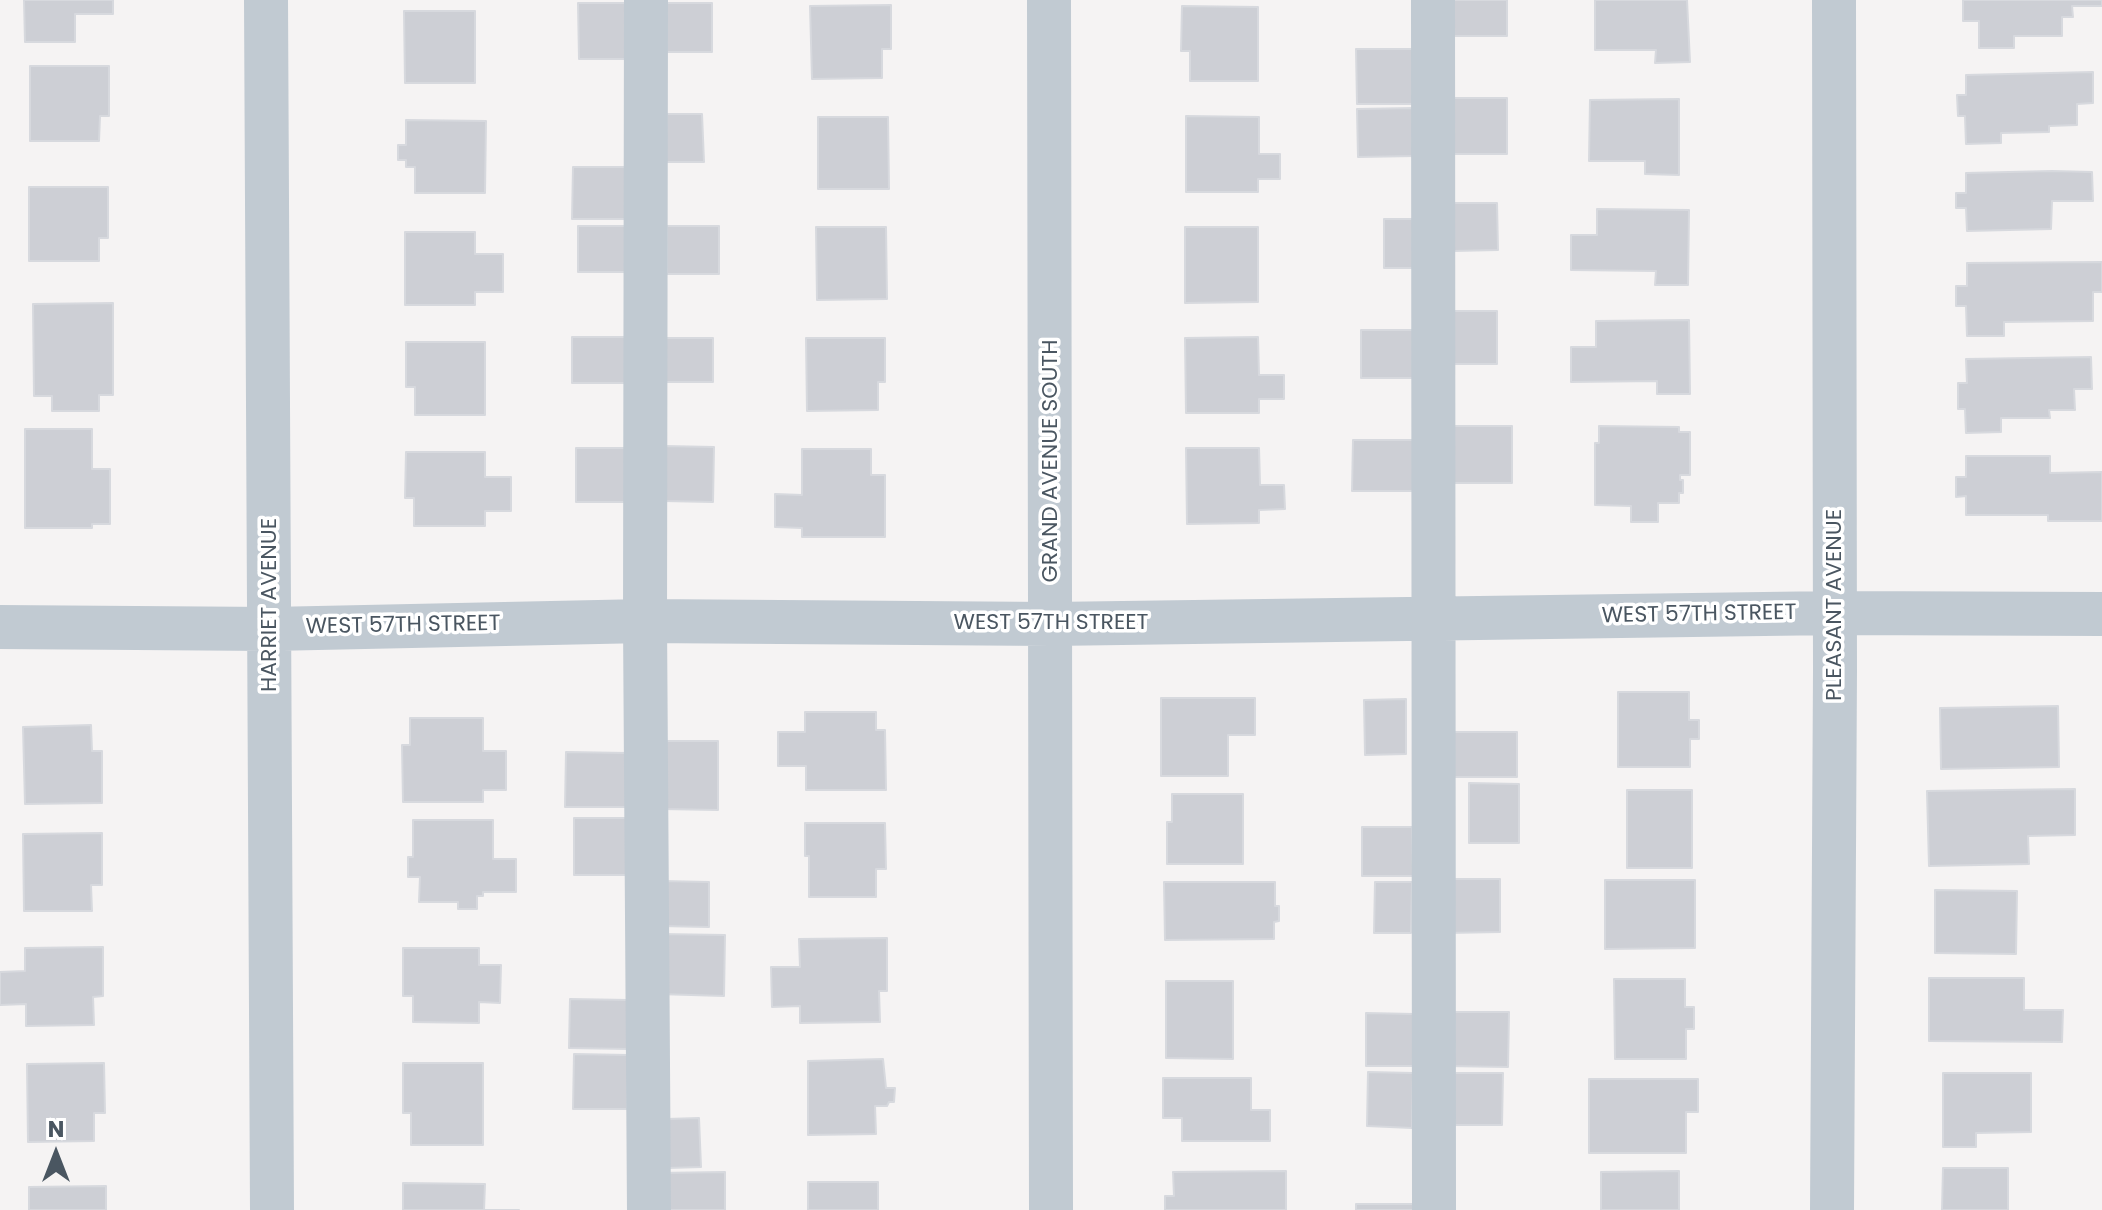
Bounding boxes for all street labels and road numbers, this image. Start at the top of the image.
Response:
street label: GRAND AVENUE SOUTH [1038,340,1064,582]
street label: PLEASANT AVENUE [1822,509,1848,701]
street label: HARRIET AVENUE [257,518,283,692]
street label: WEST 57TH STREET [1601,600,1797,630]
street label: WEST 57TH STREET [954,610,1148,636]
street label: WEST 57TH STREET [305,611,501,641]

